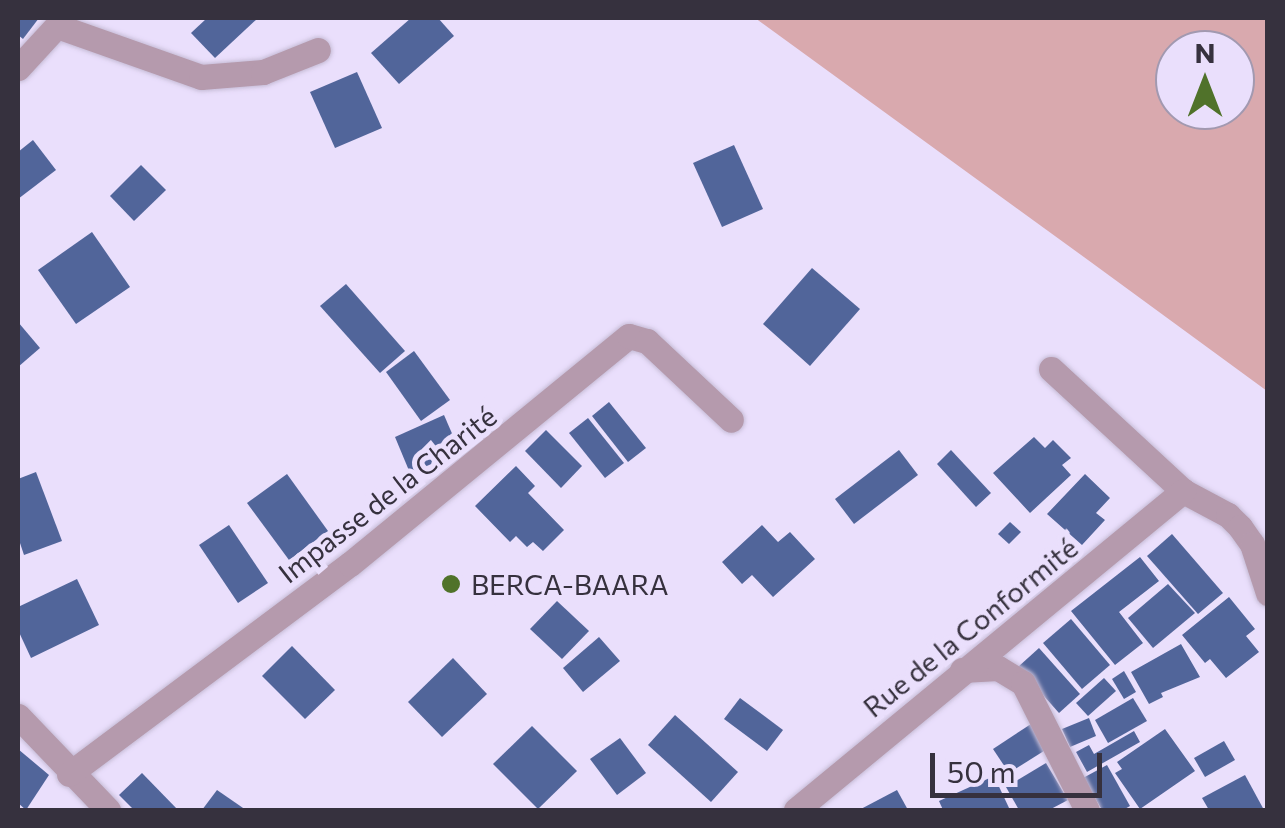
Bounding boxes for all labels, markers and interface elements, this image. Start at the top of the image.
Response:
north arrow [1155,30,1255,130]
text: N [1195,35,1216,69]
street label: Impasse de la Charité [272,399,502,589]
street label: Rue de la Conformité [856,530,1084,724]
place label: BERCA-BAARA [471,567,669,601]
marker: BERCA-BAARA [440,573,462,595]
scale bar [935,733,1108,795]
text: 50 m [947,752,1016,789]

